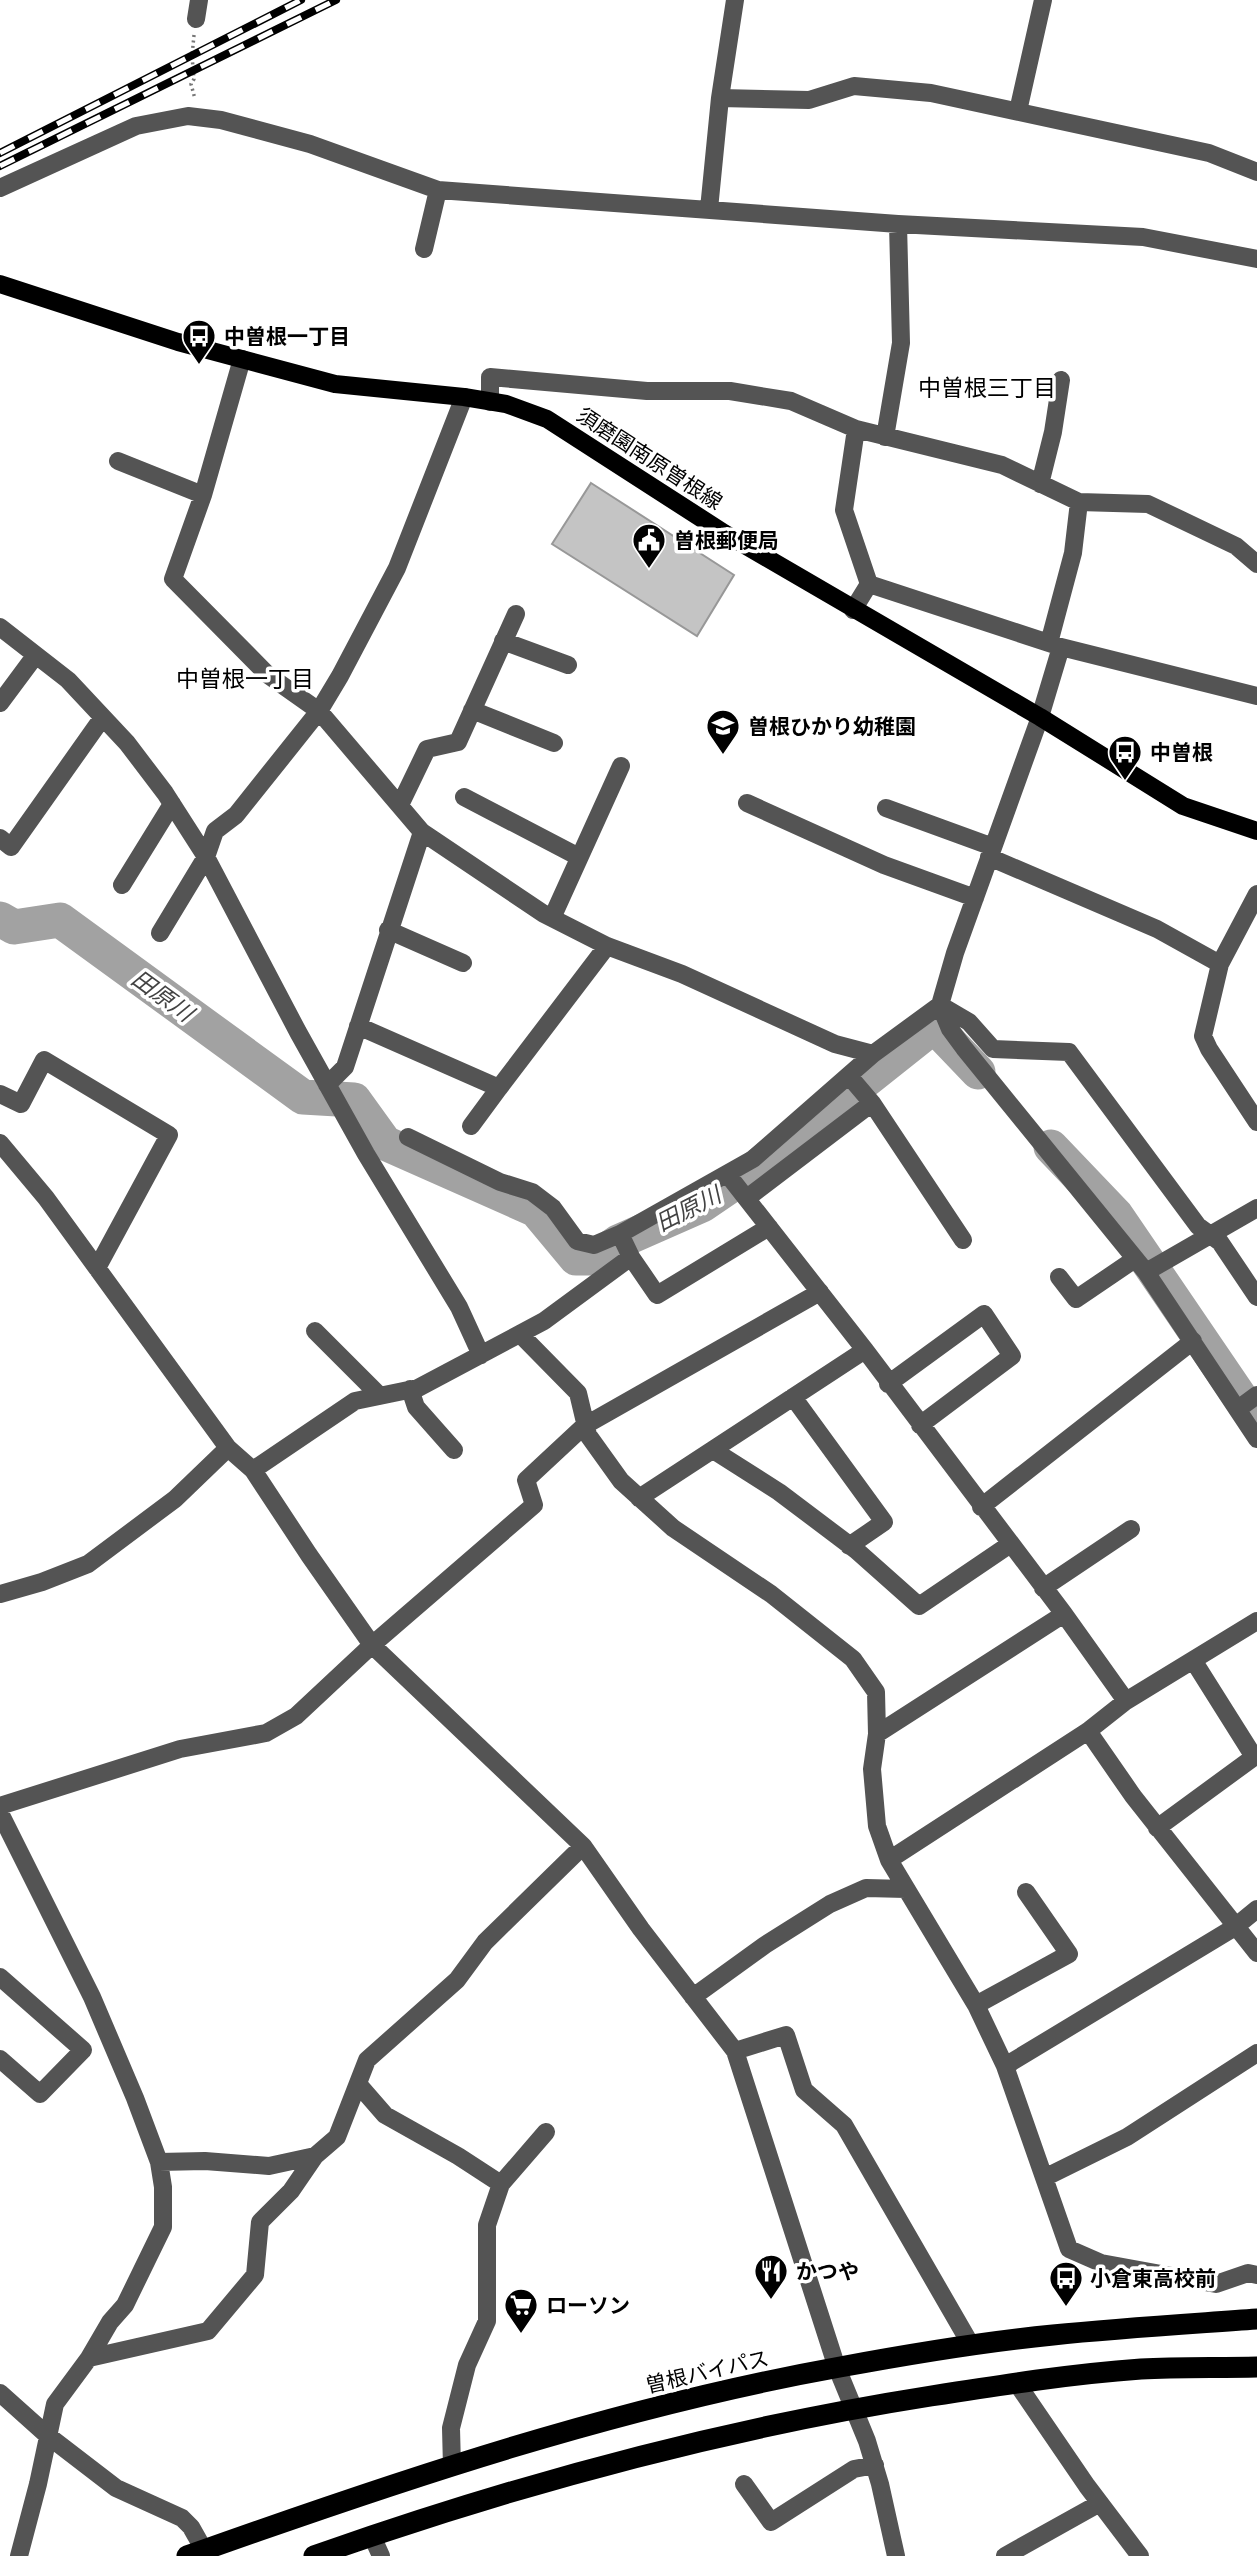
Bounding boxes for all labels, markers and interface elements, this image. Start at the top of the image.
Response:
bus stop icon: 中曽根一丁目 [180,317,218,366]
place label: 中曽根一丁目 [224,322,350,350]
district label: 中曽根三丁目 [918,372,1056,402]
street label: 須磨園南原曽根線 [572,401,728,515]
public building icon: 曽根郵便局 [630,521,668,570]
place label: 曽根郵便局 [674,526,779,554]
district label: 中曽根一丁目 [176,663,314,693]
school or university icon: 曽根ひかり幼稚園 [704,707,742,756]
place label: 曽根ひかり幼稚園 [748,712,916,740]
bus stop icon: 中曽根 [1106,733,1144,782]
place label: 中曽根 [1150,738,1213,766]
water label: 田原川 [126,963,202,1029]
water label: 田原川 [650,1178,728,1237]
restaurant icon: かつや [752,2252,790,2301]
place label: かつや [796,2257,859,2285]
bus stop icon: 小倉東高校前 [1047,2259,1085,2308]
place label: 小倉東高校前 [1090,2264,1216,2292]
supermarket icon: ローソン [502,2286,540,2335]
place label: ローソン [546,2291,630,2319]
street label: 曽根バイパス [643,2343,771,2399]

